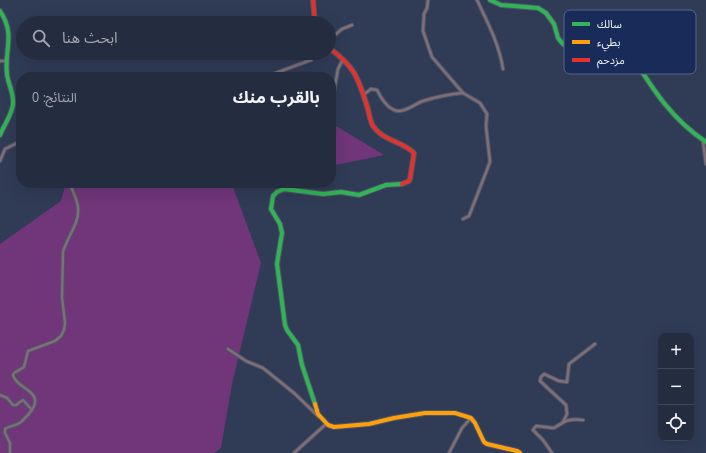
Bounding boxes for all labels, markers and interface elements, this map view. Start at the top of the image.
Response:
legend [564,10,696,74]
search box [16,16,336,60]
text: سالك [597,17,622,31]
icon: search [30,27,52,49]
text: ابحث هنا [62,28,118,47]
text: بطيء [597,35,620,52]
text: مزدحم [597,53,625,69]
text: بالقرب منك [233,86,320,108]
text: النتائج: 0 [32,89,77,106]
map controls [658,333,694,441]
button: + [658,333,694,369]
button: − [658,369,694,405]
button: locate [658,405,694,441]

